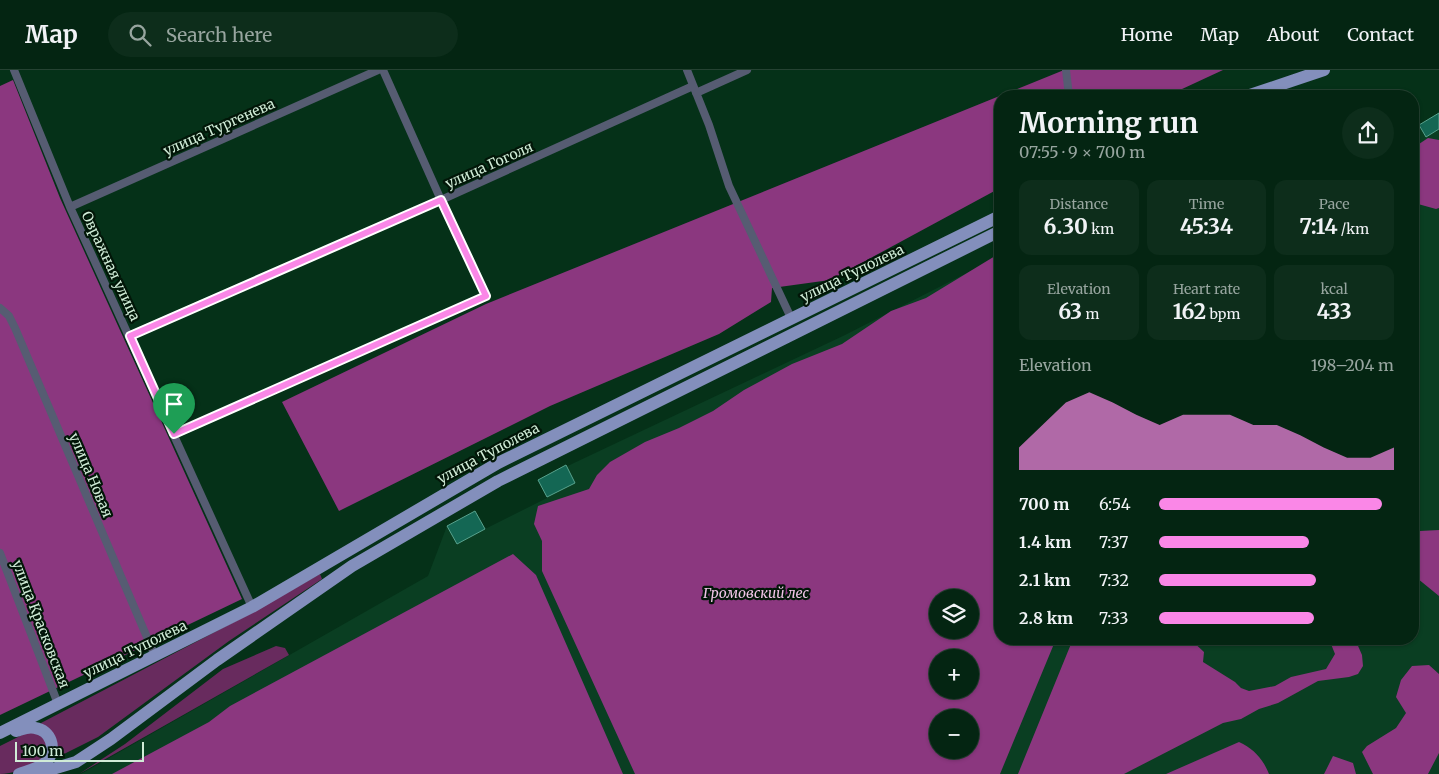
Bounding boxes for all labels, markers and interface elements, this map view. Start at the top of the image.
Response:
search box [108,12,458,57]
text: Map [25,19,78,50]
icon: search [126,21,154,49]
text: Search here [166,23,272,47]
text: Home [1121,23,1173,46]
text: Map [1201,23,1239,46]
text: About [1267,23,1319,46]
text: Contact [1347,23,1414,46]
street label: улица Тургенева [160,94,278,160]
text: Morning run [1019,105,1198,141]
button: share [1342,107,1394,159]
street label: улица Гоголя [442,138,536,192]
text: 07:55 · 9 × 700 m [1019,142,1145,162]
text: Distance [1050,195,1108,213]
text: Time [1189,195,1224,213]
text: Pace [1319,195,1349,213]
street label: Овражная улица [78,208,145,324]
text: 6.30 [1044,213,1088,240]
text: 45:34 [1180,213,1233,240]
text: 7:14 [1299,213,1338,240]
text: km [1088,220,1114,238]
text: /km [1338,220,1369,238]
street label: улица Туполева [797,240,907,306]
text: Elevation [1047,280,1111,298]
text: Heart rate [1173,280,1240,298]
text: kcal [1320,280,1348,298]
text: 63 [1058,298,1082,325]
text: 162 [1173,298,1206,325]
text: 433 [1317,298,1352,325]
text: m [1082,305,1099,323]
text: bpm [1206,305,1240,323]
text: Elevation [1019,355,1092,375]
text: 198–204 m [1311,355,1394,375]
pin [153,383,195,434]
icon: arrive [160,390,188,418]
street label: улица Туполева [434,418,543,488]
street label: улица Новая [65,430,117,520]
text: 700 m [1019,494,1069,514]
text: 6:54 [1099,494,1131,514]
text: 1.4 km [1019,532,1071,552]
text: 7:37 [1099,532,1128,552]
street label: улица Красковская [8,557,74,691]
text: 2.1 km [1019,570,1070,590]
text: 7:32 [1099,570,1129,590]
park label: Громовский лес [703,584,810,602]
map controls [929,589,979,759]
button: layers [929,589,979,639]
text: 2.8 km [1019,608,1073,628]
text: 7:33 [1099,608,1128,628]
street label: улица Туполева [80,616,190,682]
button: + [929,649,979,699]
button: − [929,709,979,759]
scale bar [15,739,144,762]
text: 100 m [22,742,63,760]

